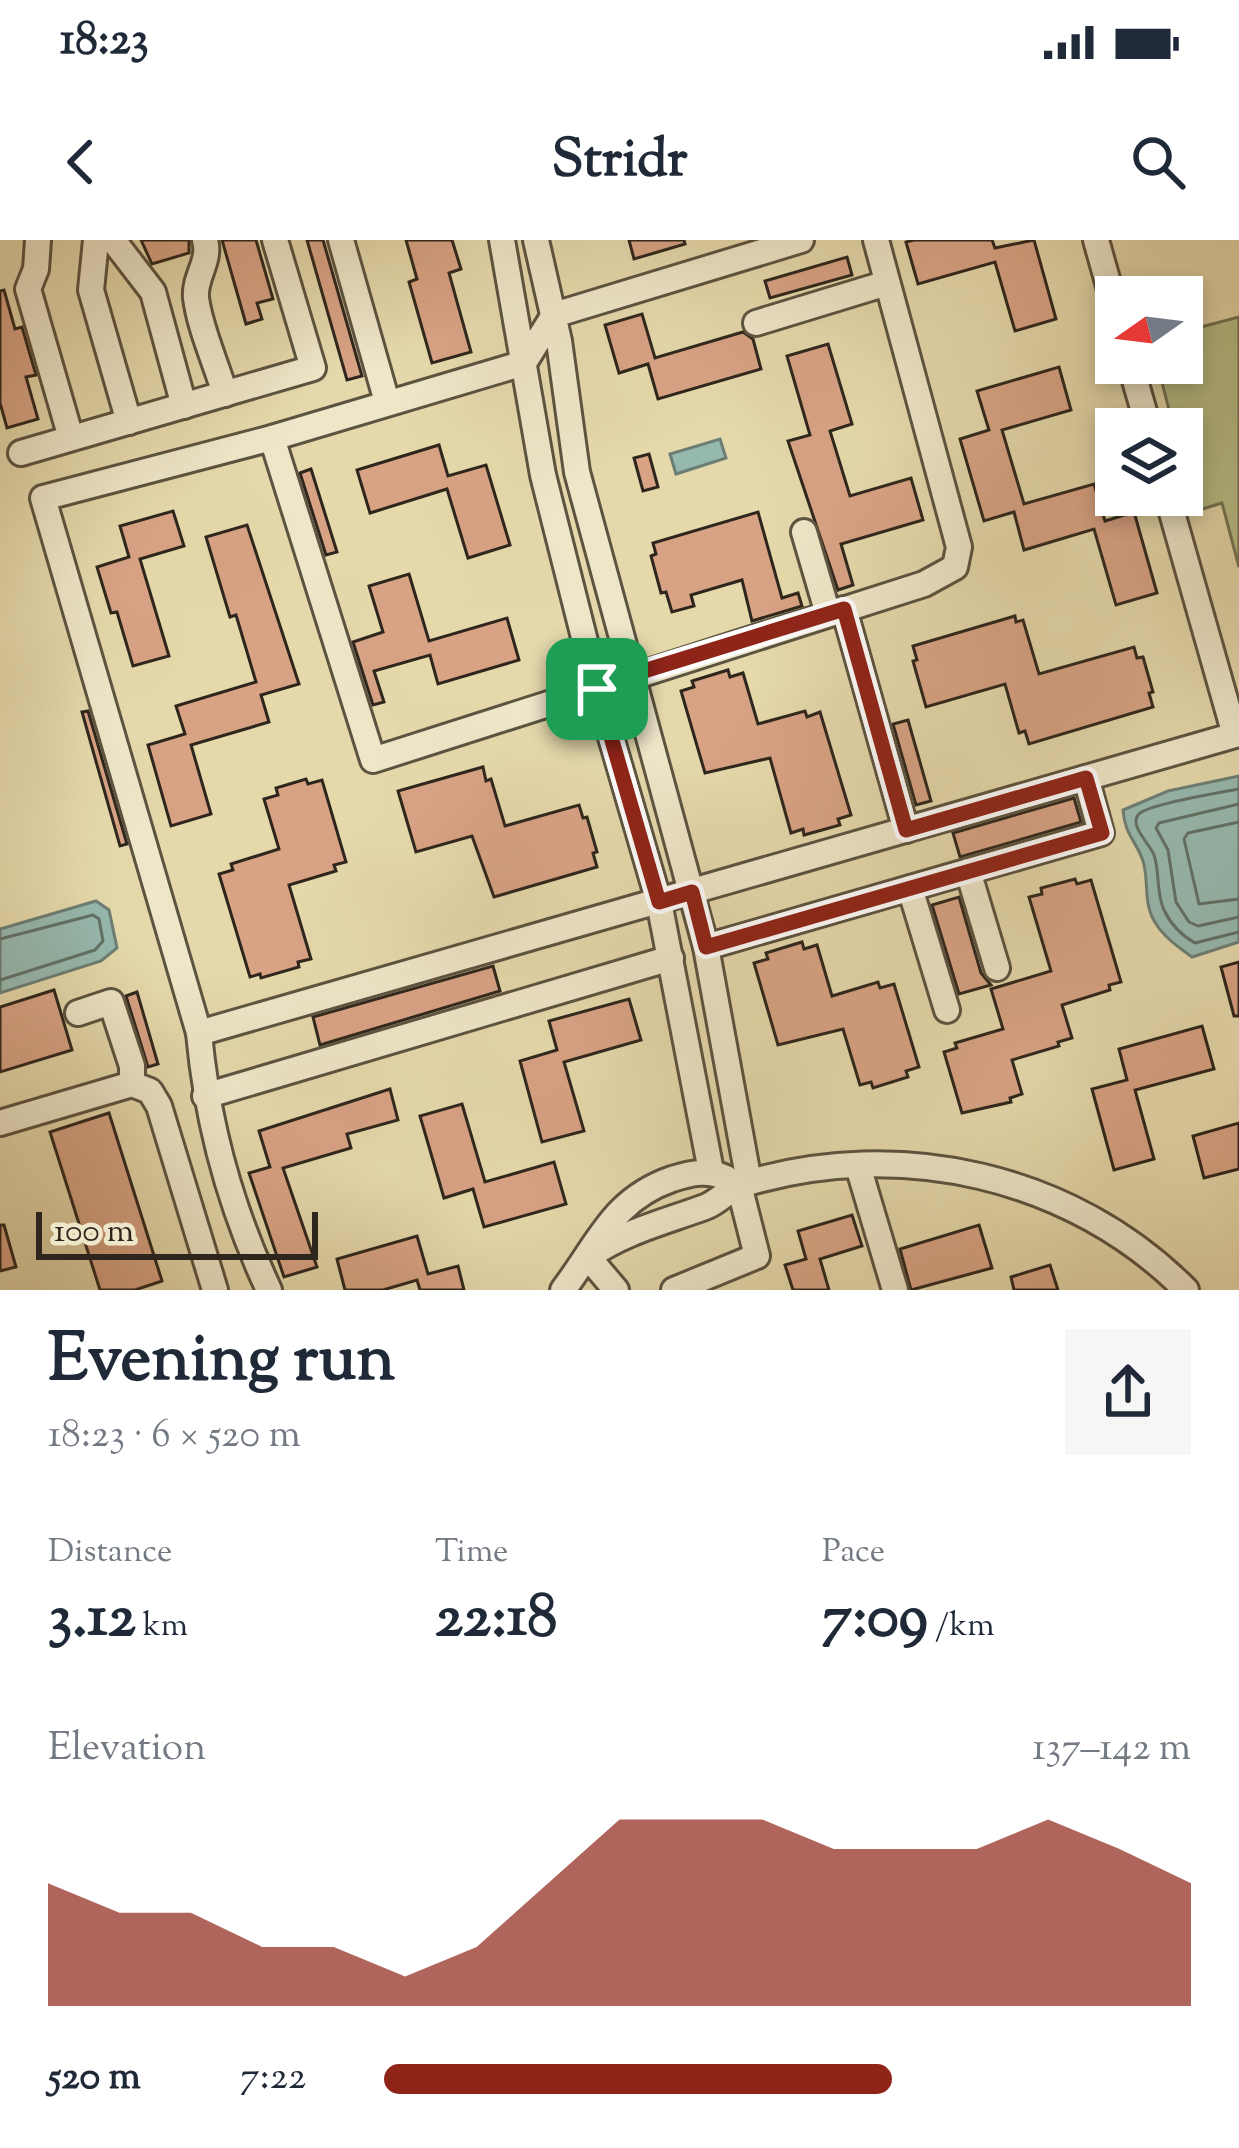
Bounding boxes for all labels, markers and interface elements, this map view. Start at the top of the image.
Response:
text: 18:23 [60,10,149,75]
text: Stridr [551,123,688,201]
icon: back [48,129,114,195]
icon: search [1125,129,1191,195]
north arrow [1095,276,1203,384]
map controls [1095,276,1203,516]
button: layers [1095,408,1203,516]
pin [546,638,648,740]
icon: arrive [564,656,630,722]
scale bar [36,1206,318,1259]
text: 100 m [54,1209,134,1257]
text: Evening run [48,1316,395,1411]
button: share [1065,1329,1191,1455]
text: 18:23 · 6 × 520 m [48,1409,301,1465]
text: Distance [48,1529,172,1577]
text: Time [435,1529,508,1577]
text: Pace [822,1529,885,1577]
text: 3.12 [48,1577,136,1664]
text: 22:18 [435,1577,557,1664]
text: 7:09 [822,1577,928,1664]
text: km [136,1603,188,1651]
text: /km [928,1603,995,1651]
text: Elevation [48,1722,206,1778]
text: 137–142 m [1032,1722,1191,1778]
text: 520 m [48,2051,141,2107]
text: 7:22 [240,2051,306,2107]

